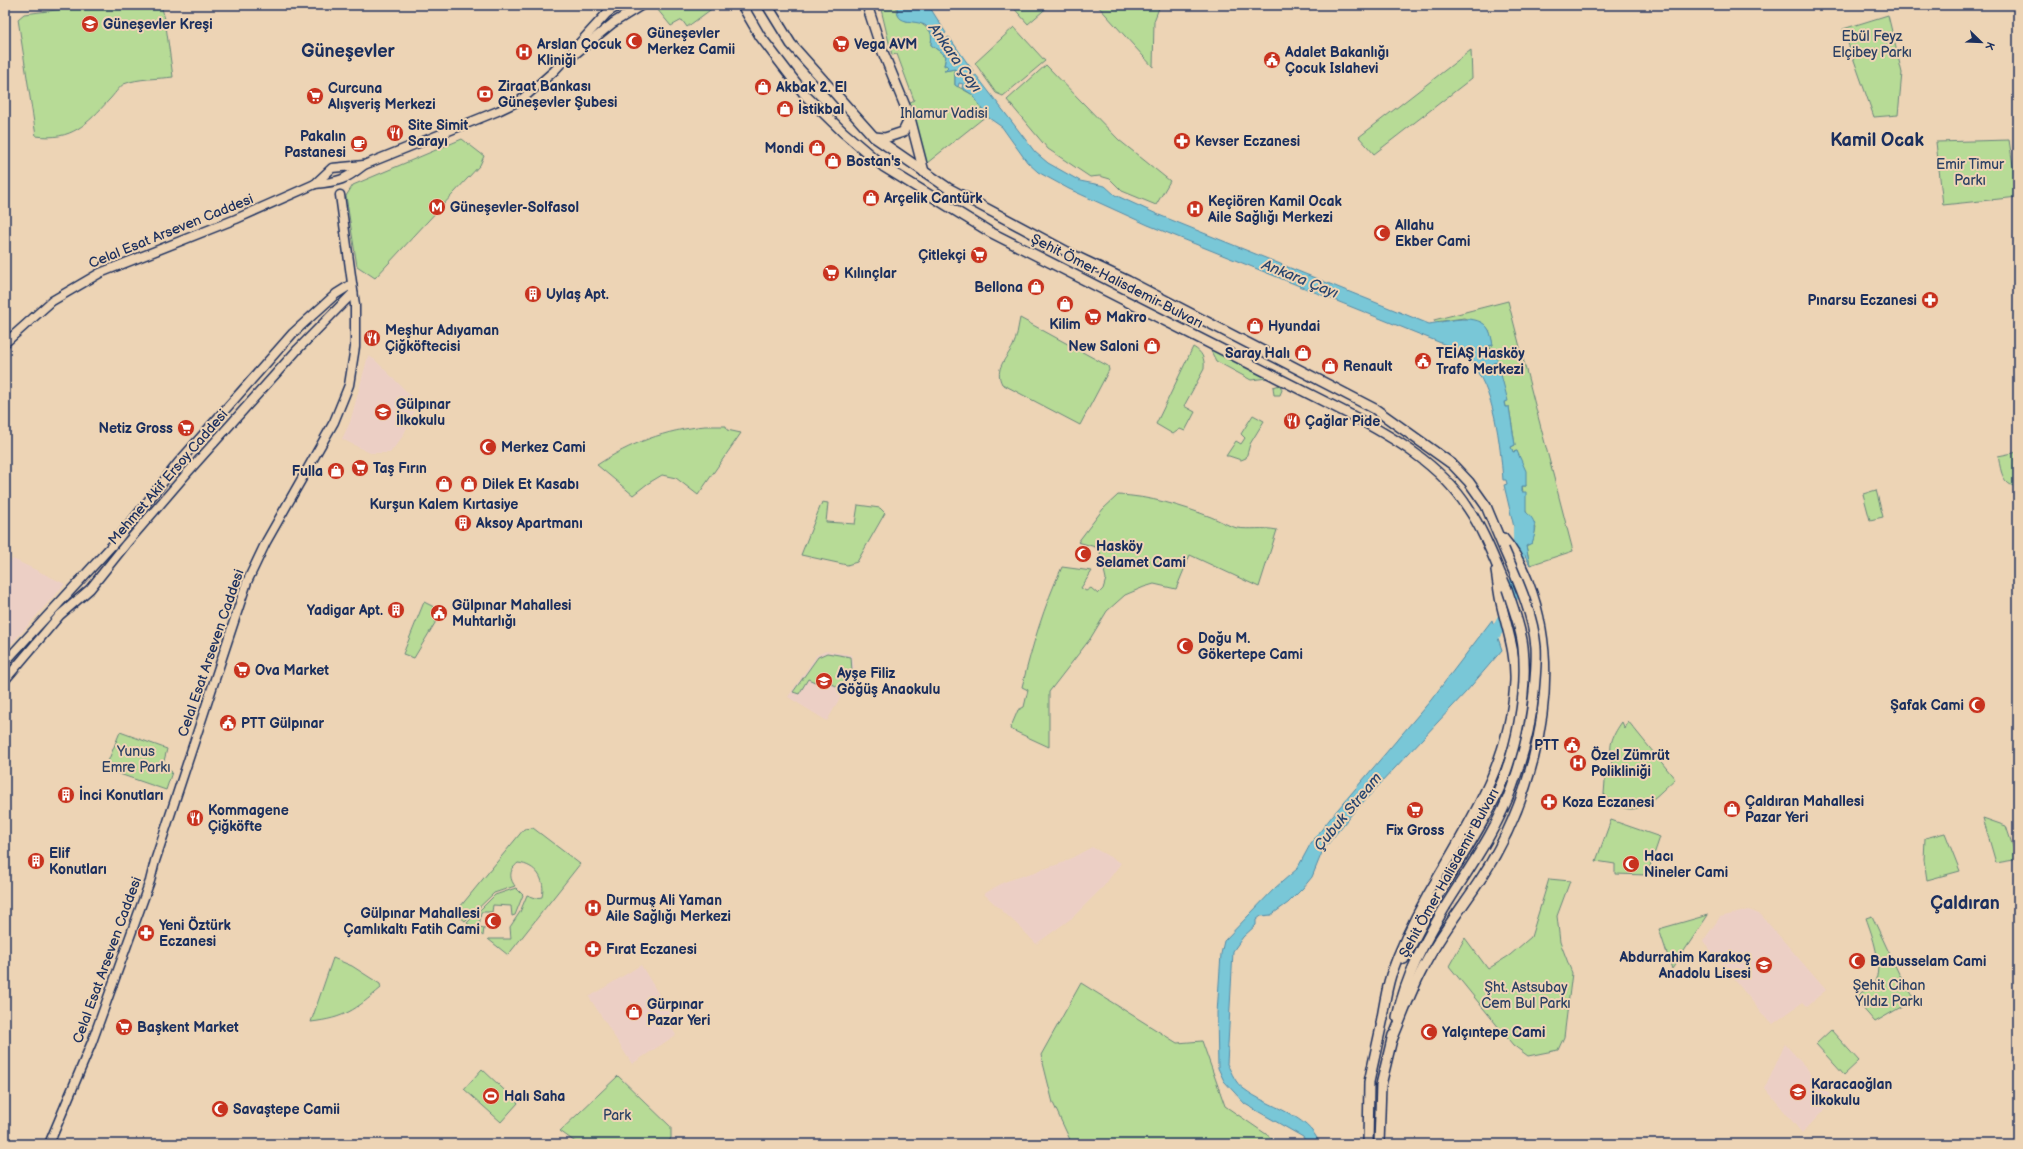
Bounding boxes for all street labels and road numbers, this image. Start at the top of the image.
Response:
street label: Celal Esat Arseven Caddesi [86,190,256,272]
street label: Şehit Ömer Halisdemir Bulvarı [1028,229,1206,332]
street label: Mehmet Akif Ersoy Caddesi [105,406,231,548]
street label: Celal Esat Arseven Caddesi [174,567,248,739]
street label: Şehit Ömer Halisdemir Bulvarı [1394,785,1503,960]
street label: Celal Esat Arseven Caddesi [69,874,145,1046]

